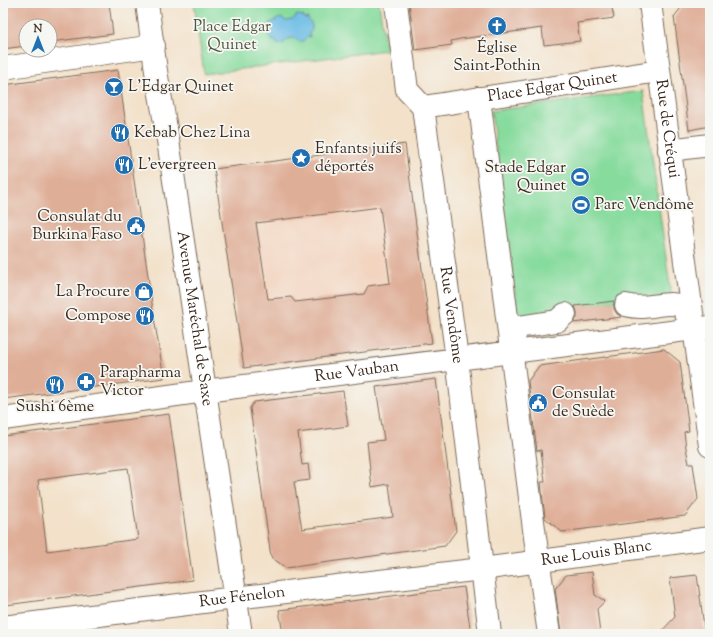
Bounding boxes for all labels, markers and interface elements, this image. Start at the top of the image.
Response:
church icon: Église Saint-Pothin [486,15,508,37]
park label: Place Edgar Quinet [193,16,271,57]
north arrow [18,18,58,58]
text: N [33,21,43,37]
place label: Église Saint-Pothin [453,37,541,78]
street label: Place Edgar Quinet [486,66,620,109]
bar icon: L’Edgar Quinet [103,76,125,98]
place label: L’Edgar Quinet [128,76,234,99]
street label: Rue de Créqui [649,78,685,180]
restaurant icon: Kebab Chez Lina [109,122,131,144]
place label: Kebab Chez Lina [134,122,251,145]
place label: Enfants juifs déportés [315,138,402,179]
place icon: Enfants juifs déportés [290,147,312,169]
restaurant icon: L'evergreen [113,154,135,176]
place label: L'evergreen [138,154,217,177]
place label: Stade Edgar Quinet [485,157,567,198]
sports icon: Stade Edgar Quinet [569,166,591,188]
sports icon: Parc Vendôme [570,194,592,216]
place label: Parc Vendôme [595,194,694,217]
place label: Consulat du Burkina Faso [32,206,122,247]
public building icon: Consulat du Burkina Faso [125,215,147,237]
street label: Avenue Maréchal de Saxe [170,229,219,408]
street label: Rue Vendôme [433,265,469,365]
place label: La Procure [56,281,130,304]
shop icon: La Procure [133,281,155,303]
place label: Compose [65,305,131,328]
restaurant icon: Compose [134,305,156,327]
street label: Rue Vauban [313,355,401,389]
place label: Parapharma Victor [100,362,182,403]
pharmacy icon: Parapharma Victor [75,371,97,393]
restaurant icon: Sushi 6ème [44,374,66,396]
place label: Consulat de Suède [552,383,616,424]
public building icon: Consulat de Suède [527,392,549,414]
place label: Sushi 6ème [16,396,94,419]
street label: Rue Louis Blanc [540,535,653,572]
street label: Rue Fénelon [198,581,287,614]

